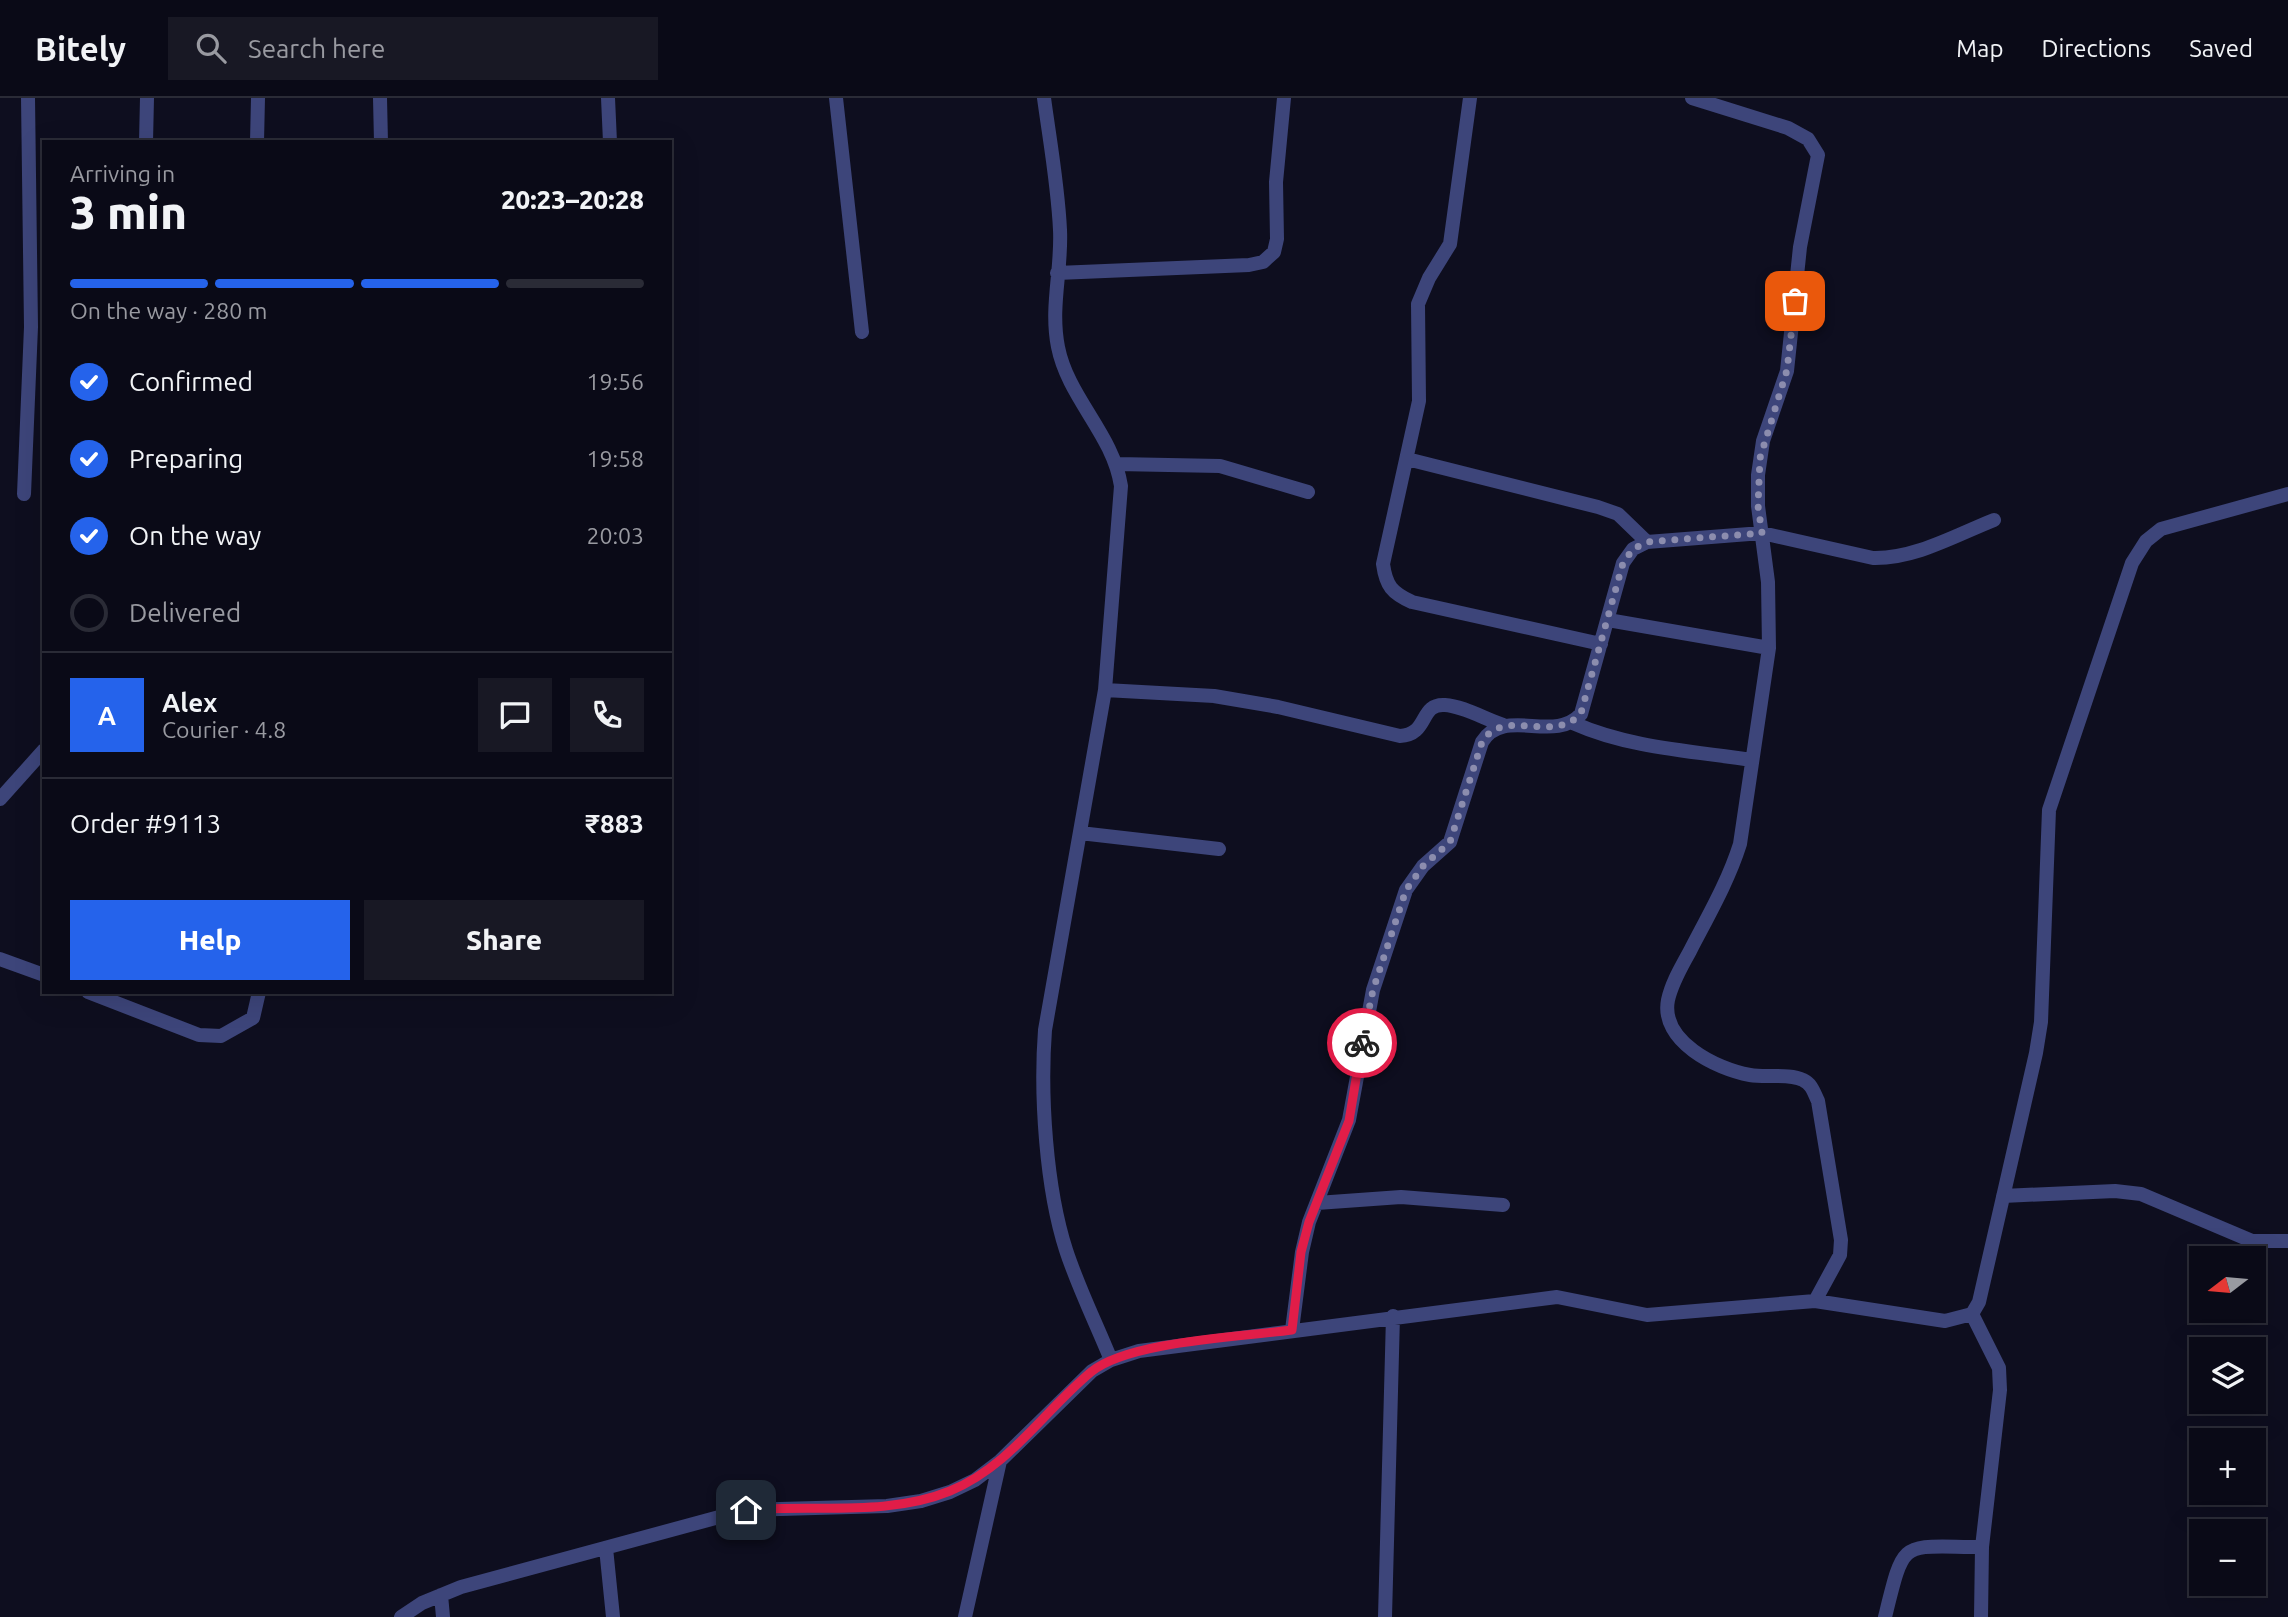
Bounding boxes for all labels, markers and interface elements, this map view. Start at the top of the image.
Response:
search box [168,17,658,80]
icon: search [192,29,230,67]
text: Bitely [35,30,126,67]
text: Search here [248,34,385,63]
text: Map [1956,35,2003,62]
text: Directions [2041,35,2151,62]
text: Saved [2189,35,2253,62]
text: Arriving in [70,161,175,186]
text: 20:23–20:28 [501,185,644,214]
text: 3 min [70,186,187,238]
pin [1765,271,1825,331]
icon: bag [1776,282,1814,320]
text: On the way · 280 m [70,298,267,323]
icon: check [70,363,108,401]
text: Confirmed [129,367,253,396]
text: 19:56 [586,369,644,394]
icon: check [70,440,108,478]
text: Preparing [129,444,243,473]
text: 19:58 [586,446,644,471]
icon: check [70,517,108,555]
text: On the way [129,521,261,550]
text: 20:03 [586,523,644,548]
text: Delivered [129,598,241,627]
button: chat [478,678,552,752]
button: phone [570,678,644,752]
text: Alex [162,688,217,717]
text: A [98,701,116,730]
text: Courier · 4.8 [162,717,286,742]
text: Order #9113 [70,809,221,838]
text: ₹883 [585,809,644,838]
button: Help [70,900,350,980]
button: Share [364,900,644,980]
courier [1327,1008,1397,1078]
icon: bike [1343,1024,1381,1062]
north arrow [2189,1246,2266,1323]
map controls [2189,1246,2266,1596]
button: layers [2189,1337,2266,1414]
button: + [2189,1428,2266,1505]
pin [716,1480,776,1540]
icon: home [727,1491,765,1529]
button: − [2189,1519,2266,1596]

